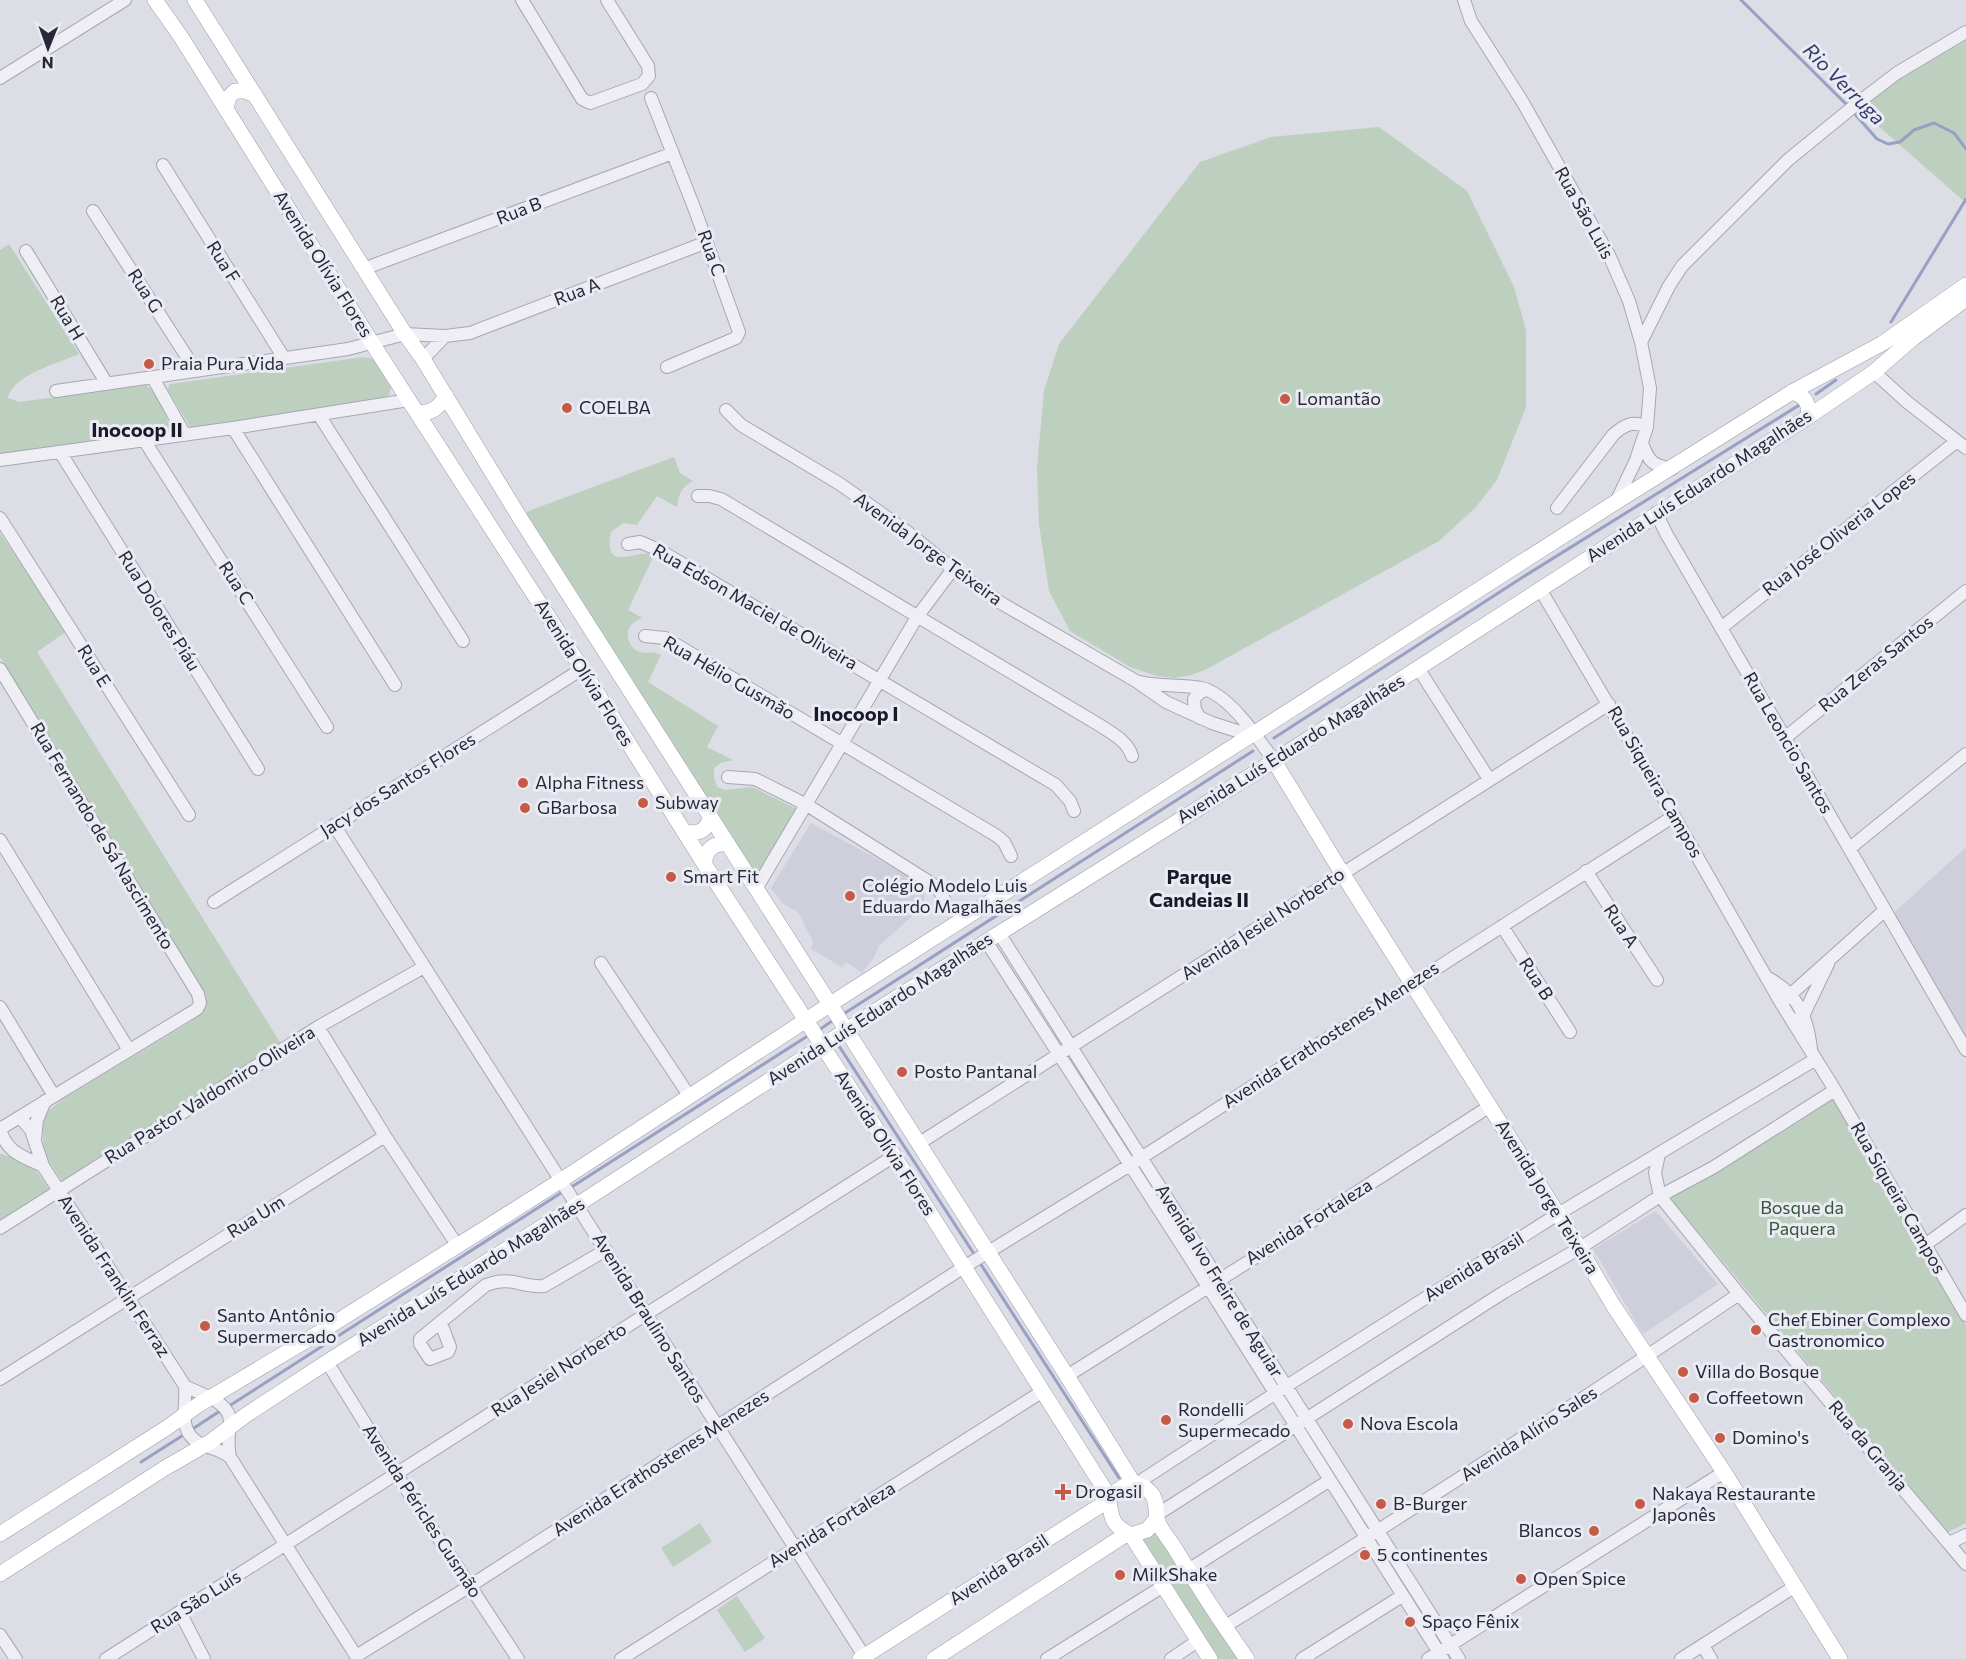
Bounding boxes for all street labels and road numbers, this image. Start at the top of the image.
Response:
street label: Rua São Luis [1550,163,1619,263]
street label: Avenida Olívia Flores [270,186,378,341]
street label: Rua B [493,191,544,229]
street label: Rua C [694,227,730,279]
street label: Rua F [203,236,245,286]
street label: Rua G [124,264,168,317]
street label: Rua A [551,272,603,310]
street label: Rua H [46,291,90,344]
street label: Avenida Luís Eduardo Magalhães [1582,404,1815,566]
street label: Rua José Oliveria Lopes [1757,467,1919,600]
street label: Avenida Jorge Teixeira [850,487,1007,609]
street label: Rua Edson Maciel de Oliveira [649,538,862,674]
street label: Rua Dolores Piáu [114,546,206,675]
street label: Rua C [215,557,259,608]
street label: Avenida Olívia Flores [531,595,639,750]
street label: Rua Zeras Santos [1814,610,1937,716]
street label: Rua Hélio Gusmão [660,630,799,724]
street label: Rua E [73,640,116,691]
street label: Rua Leoncio Santos [1739,668,1838,817]
street label: Avenida Luís Eduardo Magalhães [1173,669,1408,828]
street label: Rua Siqueira Campos [1603,702,1708,861]
street label: Rua Fernando de Sá Nascimento [26,718,180,953]
street label: Jacy dos Santos Flores [316,727,479,841]
street label: Avenida Jesiel Norberto [1177,862,1348,984]
street label: Rua A [1600,900,1644,951]
street label: Avenida Luís Eduardo Magalhães [763,927,996,1089]
street label: Rua B [1515,953,1559,1004]
street label: Avenida Erathostenes Menezes [1218,956,1443,1112]
street label: Rua Pastor Valdomiro Oliveira [100,1020,319,1168]
street label: Avenida Olívia Flores [831,1066,941,1219]
street label: Avenida Jorge Teixeira [1491,1115,1604,1278]
street label: Rua Siqueira Campos [1846,1118,1951,1277]
street label: Avenida Fortaleza [1241,1173,1376,1269]
street label: Avenida Ivo Freire de Aguiar [1151,1180,1288,1381]
street label: Avenida Franklin Ferraz [54,1190,176,1361]
street label: Rua Um [223,1190,288,1242]
street label: Avenida Luís Eduardo Magalhães [353,1192,588,1351]
street label: Avenida Brasil [1419,1227,1528,1306]
street label: Avenida Braulino Santos [588,1228,711,1407]
street label: Rua Jesiel Norberto [487,1317,630,1421]
street label: Avenida Alírio Sales [1456,1381,1601,1485]
street label: Avenida Erathostenes Menezes [548,1384,773,1540]
street label: Rua da Granja [1824,1395,1913,1495]
street label: Avenida Péricles Gusmão [358,1420,487,1601]
street label: Avenida Fortaleza [764,1476,899,1572]
street label: Avenida Brasil [945,1529,1052,1609]
street label: Rua São Luís [146,1565,245,1638]

